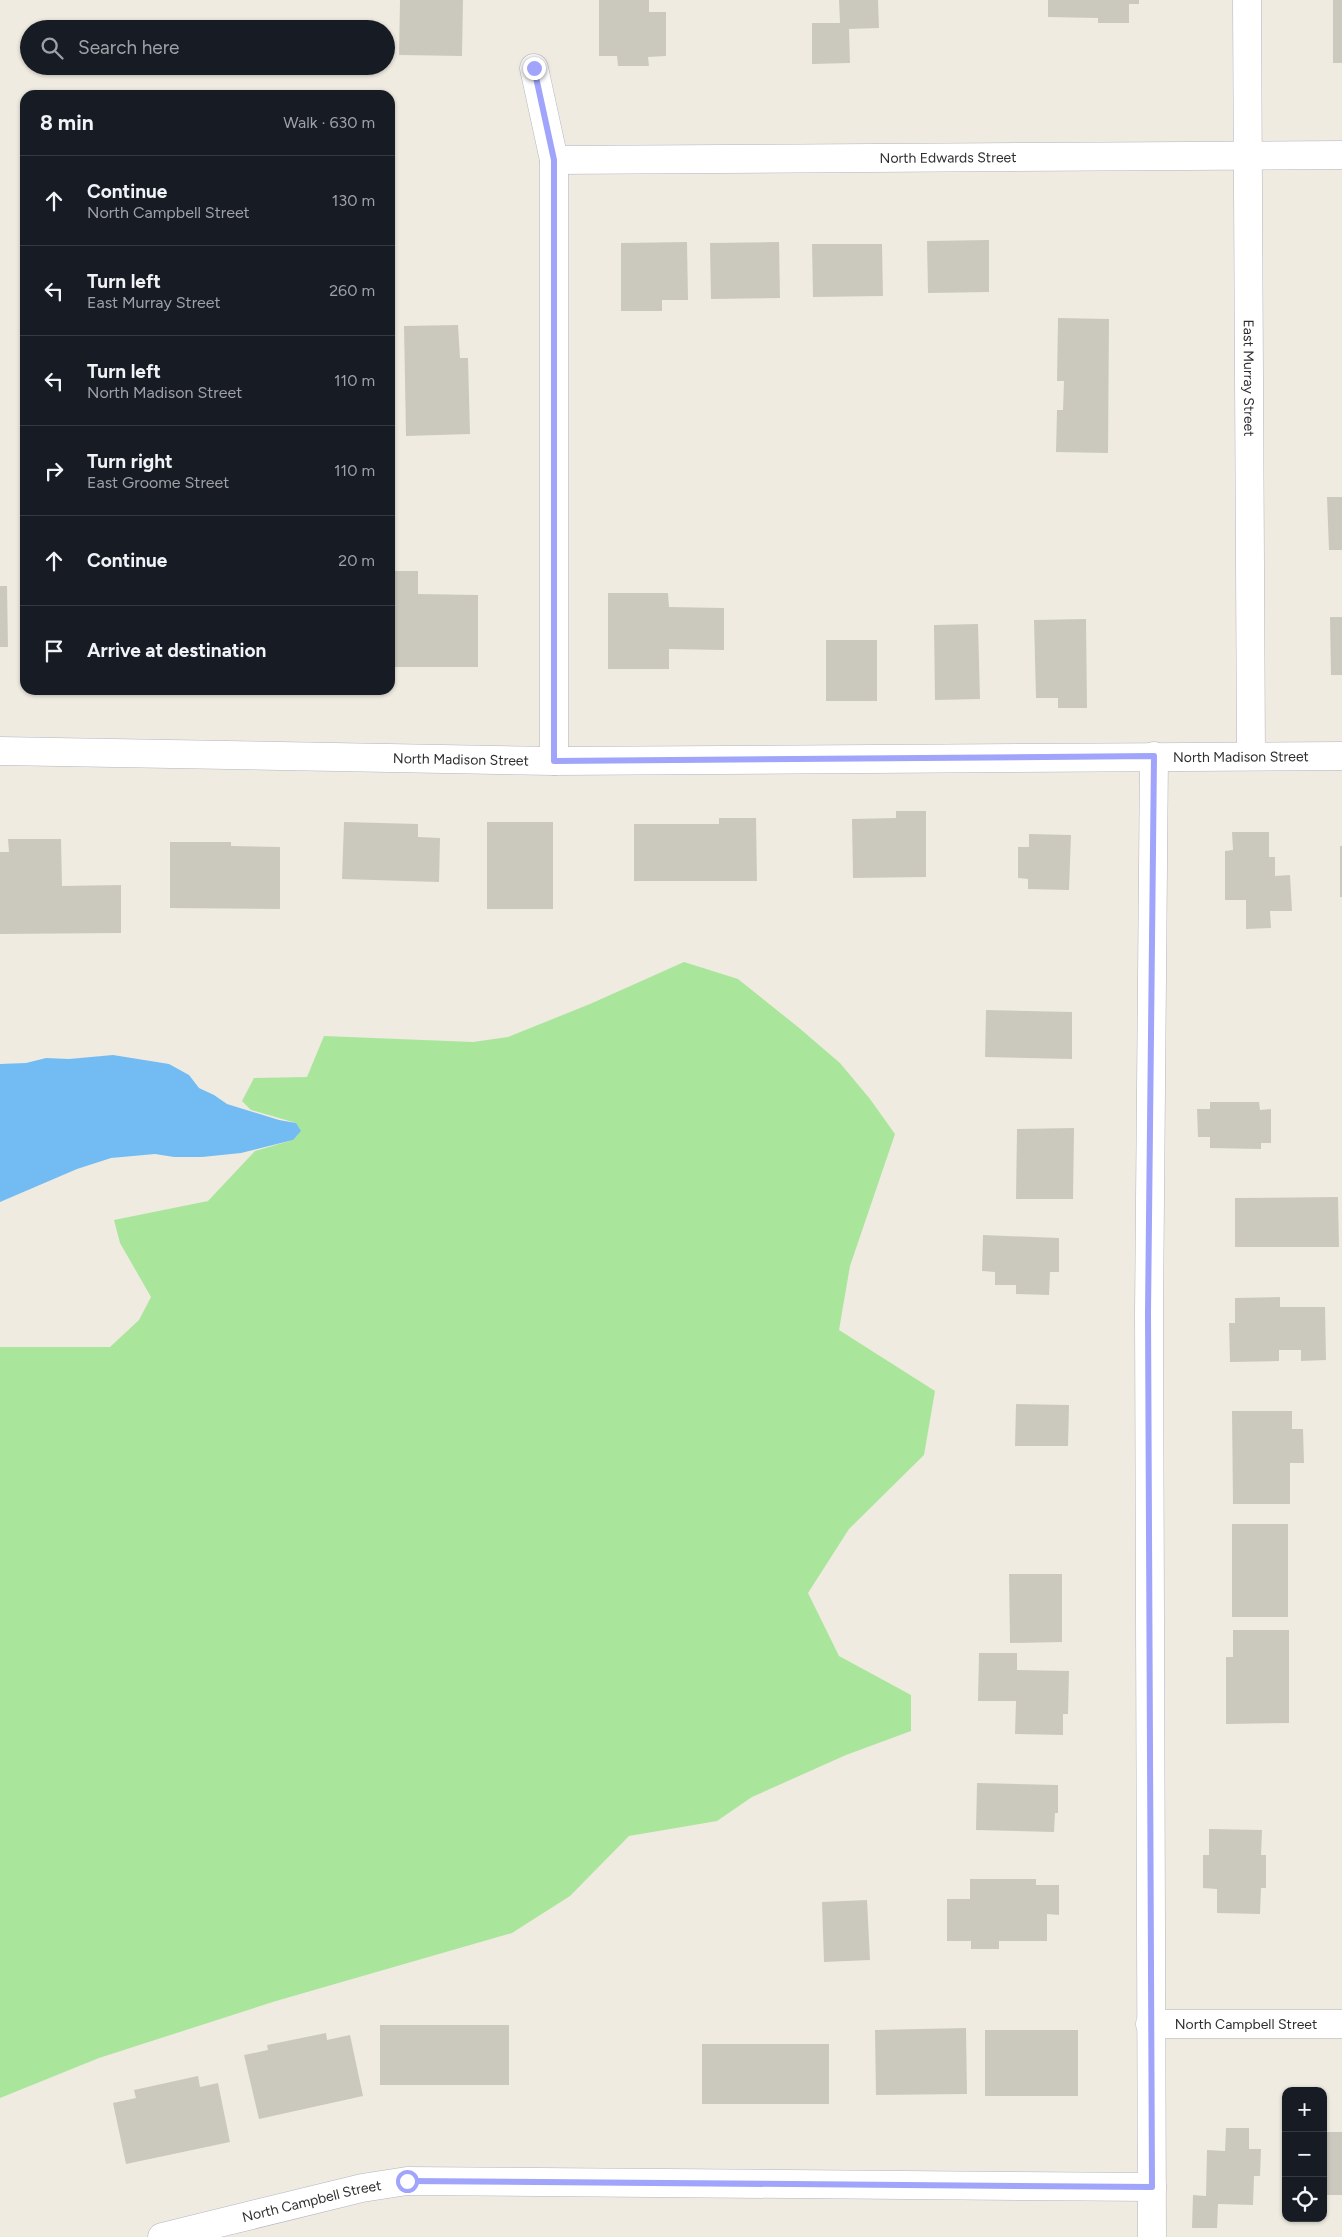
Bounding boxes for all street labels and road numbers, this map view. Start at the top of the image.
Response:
street label: North Edwards Street [879,149,1017,166]
street label: East Murray Street [1240,319,1258,437]
street label: North Madison Street [1173,748,1309,766]
street label: North Madison Street [393,750,529,769]
street label: North Campbell Street [1175,2016,1317,2033]
street label: North Campbell Street [240,2177,382,2226]

